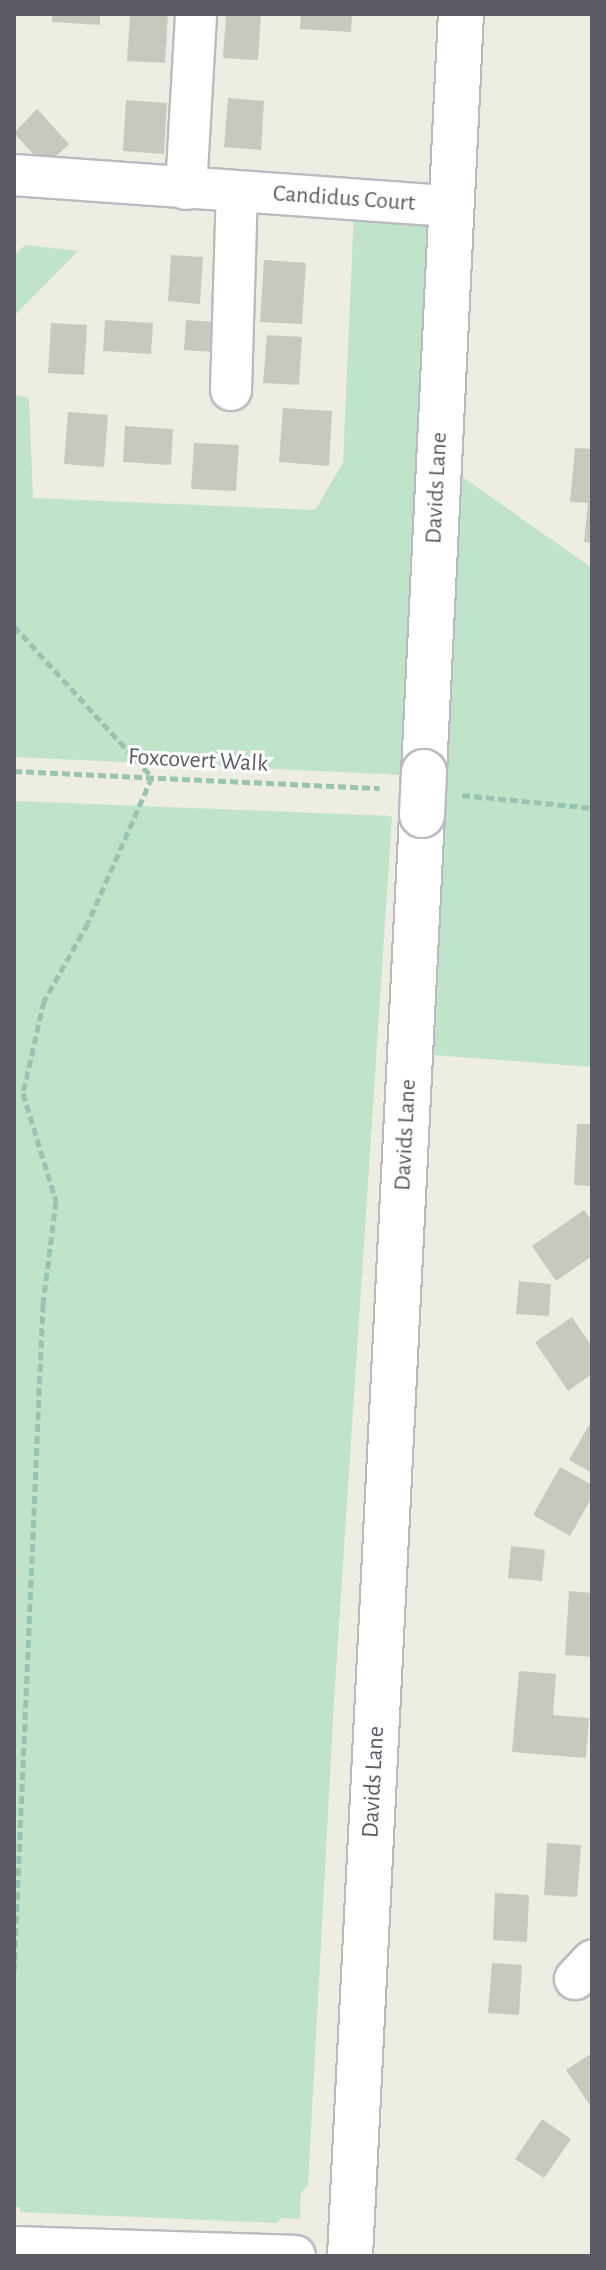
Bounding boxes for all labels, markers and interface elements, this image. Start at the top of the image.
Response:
street label: Candidus Court [272,180,416,218]
street label: Davids Lane [420,431,454,545]
street label: Foxcovert Walk [127,743,269,779]
street label: Davids Lane [389,1078,423,1192]
street label: Davids Lane [357,1725,391,1839]

